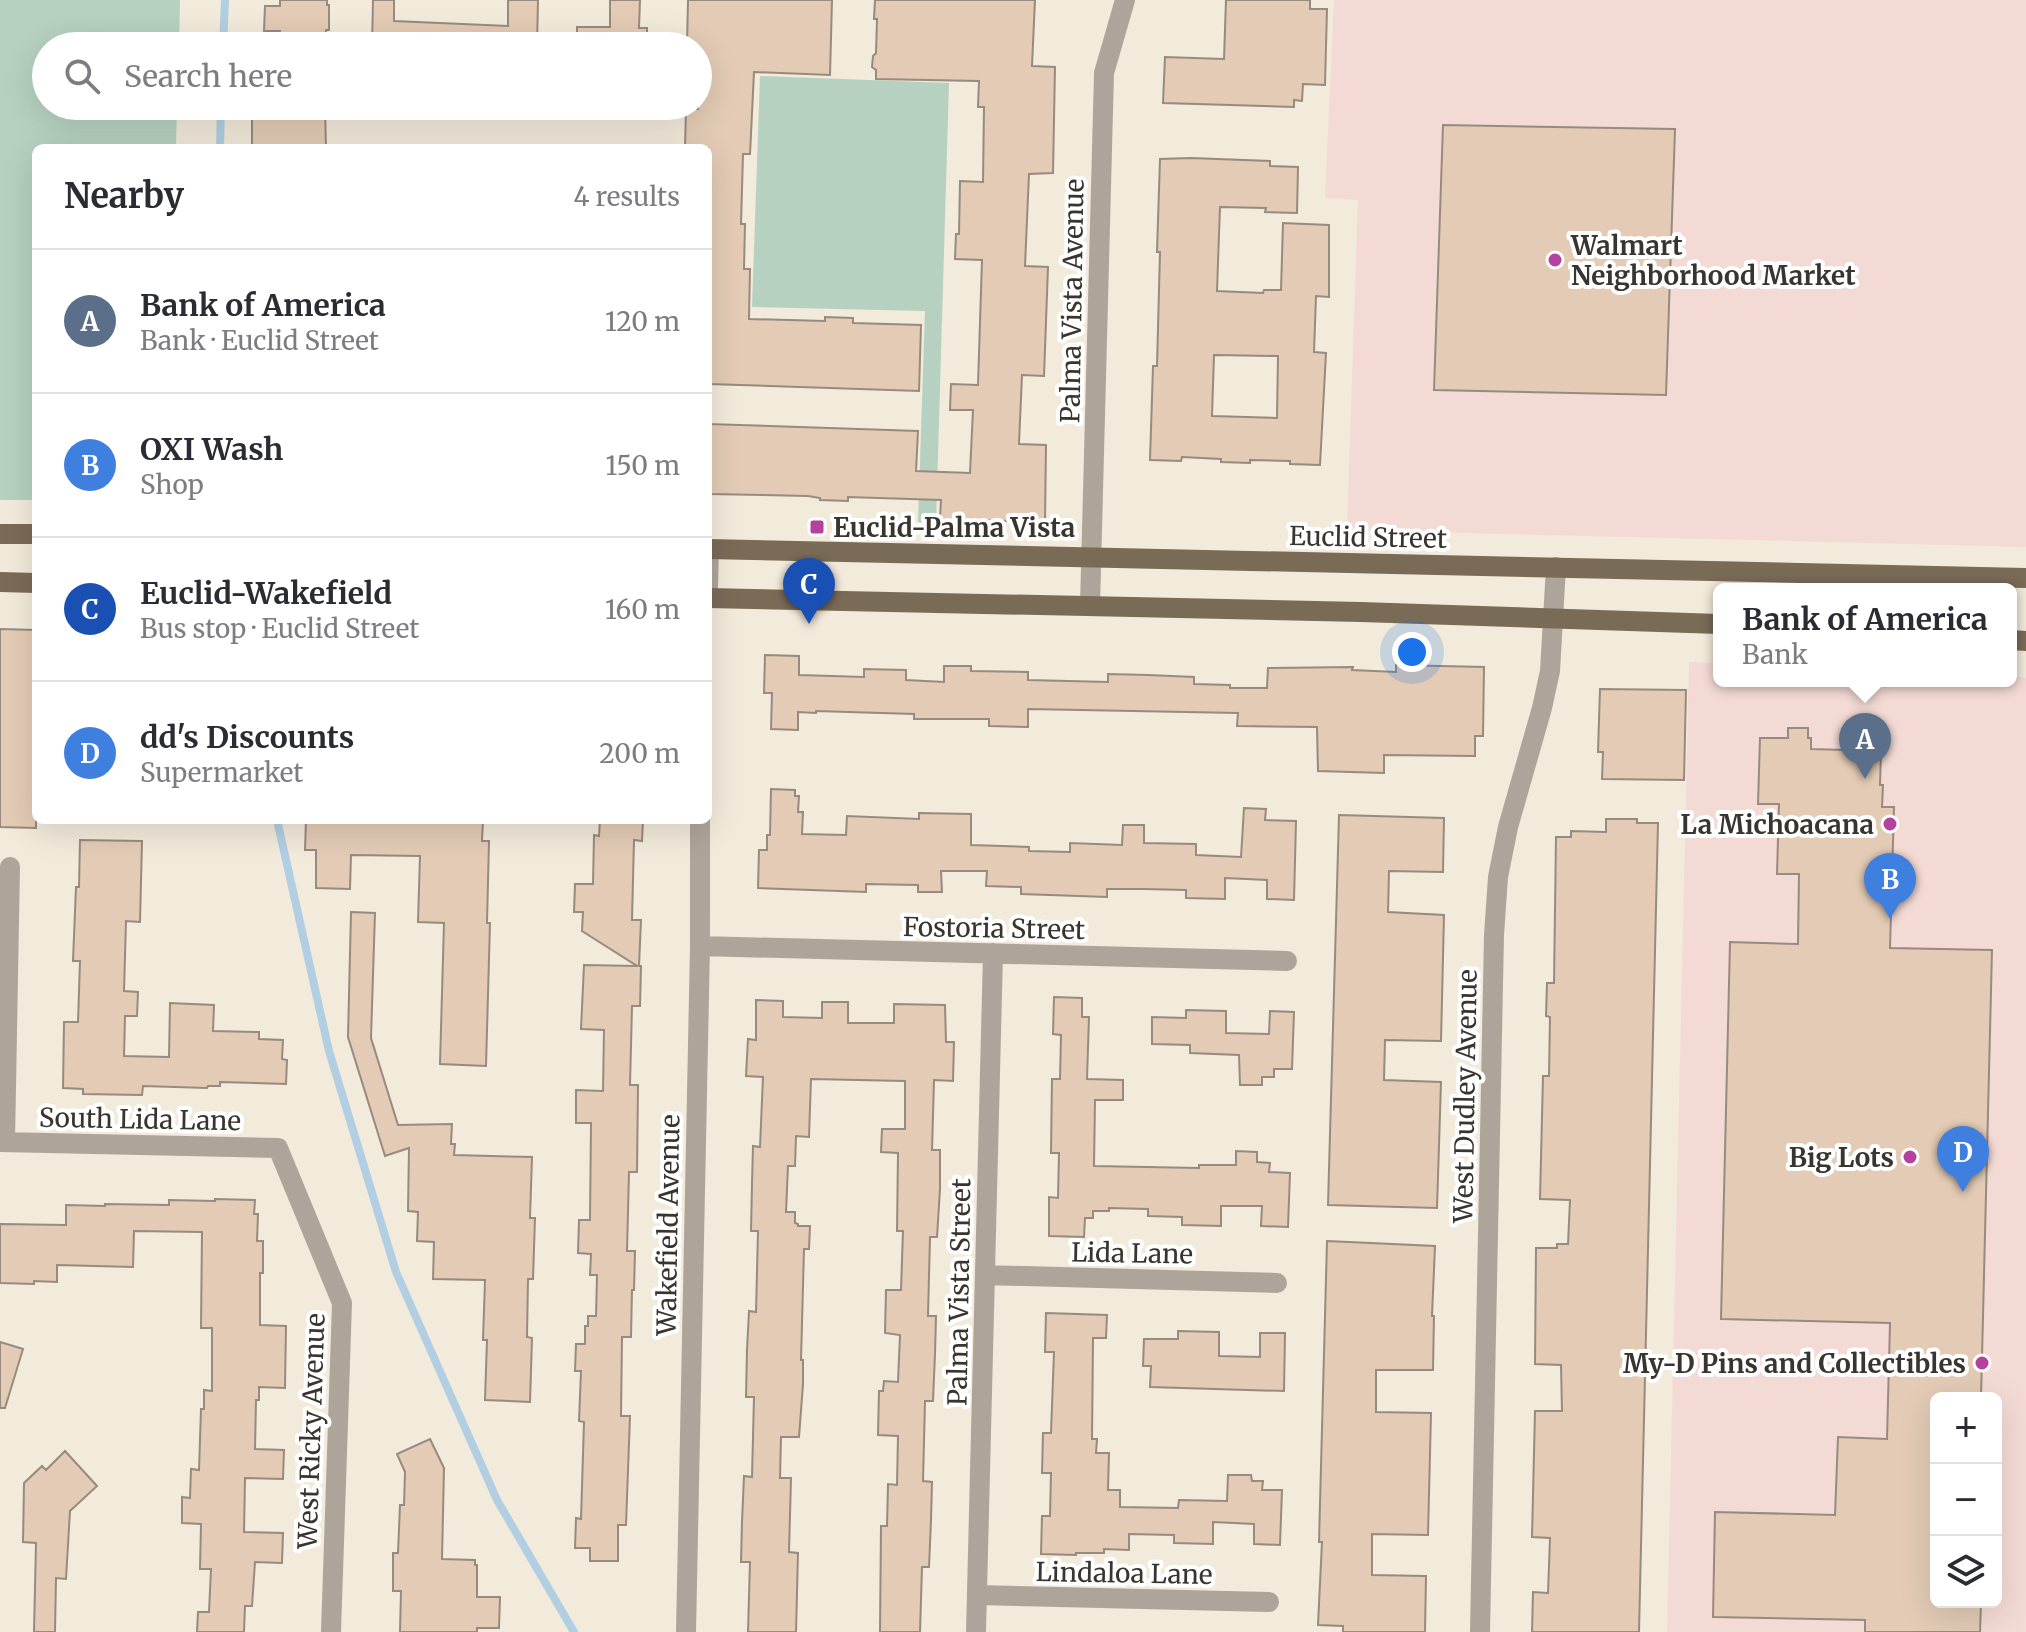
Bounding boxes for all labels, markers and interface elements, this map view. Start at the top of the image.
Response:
search box [32,32,712,120]
icon: search [60,54,104,98]
text: Search here [124,57,292,95]
text: Nearby [64,175,184,217]
street label: Palma Vista Avenue [1053,179,1091,423]
text: 4 results [573,180,680,213]
place label: Walmart Neighborhood Market [1570,229,1856,292]
marker: Walmart Neighborhood Market [1546,251,1564,269]
text: Bank of America [140,286,386,324]
text: A [81,305,99,338]
text: 120 m [605,305,680,338]
text: Bank · Euclid Street [140,324,379,357]
text: OXI Wash [140,430,283,468]
text: B [81,449,99,482]
text: 150 m [606,449,680,482]
text: Shop [140,468,204,501]
place label: Euclid-Palma Vista [833,511,1075,544]
marker: Euclid-Palma Vista [808,518,826,536]
street label: Euclid Street [1289,519,1447,555]
pin: C [783,558,835,624]
text: Euclid-Wakefield [140,574,392,612]
popup [1713,583,2017,687]
text: C [81,593,99,626]
text: 160 m [605,593,680,626]
text: Bank of America [1742,600,1988,638]
text: Bus stop · Euclid Street [140,612,419,645]
your location [1392,632,1432,672]
text: Bank [1742,638,1808,671]
pin: A [1839,713,1891,779]
text: dd's Discounts [140,718,354,756]
text: D [80,737,100,770]
text: 200 m [599,737,680,770]
text: Supermarket [140,756,304,789]
place label: La Michoacana [1680,808,1874,841]
marker: La Michoacana [1881,815,1899,833]
pin: B [1864,853,1916,919]
street label: Fostoria Street [903,910,1085,946]
street label: West Dudley Avenue [1446,969,1484,1224]
street label: South Lida Lane [39,1101,241,1137]
street label: Wakefield Avenue [650,1114,686,1337]
pin: D [1937,1126,1989,1192]
place label: Big Lots [1789,1141,1894,1174]
marker: Big Lots [1901,1148,1919,1166]
street label: Palma Vista Street [941,1178,977,1406]
street label: Lida Lane [1071,1235,1193,1271]
street label: West Ricky Avenue [290,1313,332,1550]
place label: My-D Pins and Collectibles [1623,1347,1966,1380]
marker: My-D Pins and Collectibles [1973,1354,1991,1372]
map controls [1930,1392,2002,1608]
button: + [1930,1392,2002,1464]
button: − [1930,1464,2002,1536]
button: layers [1930,1536,2002,1608]
street label: Lindaloa Lane [1035,1555,1213,1591]

